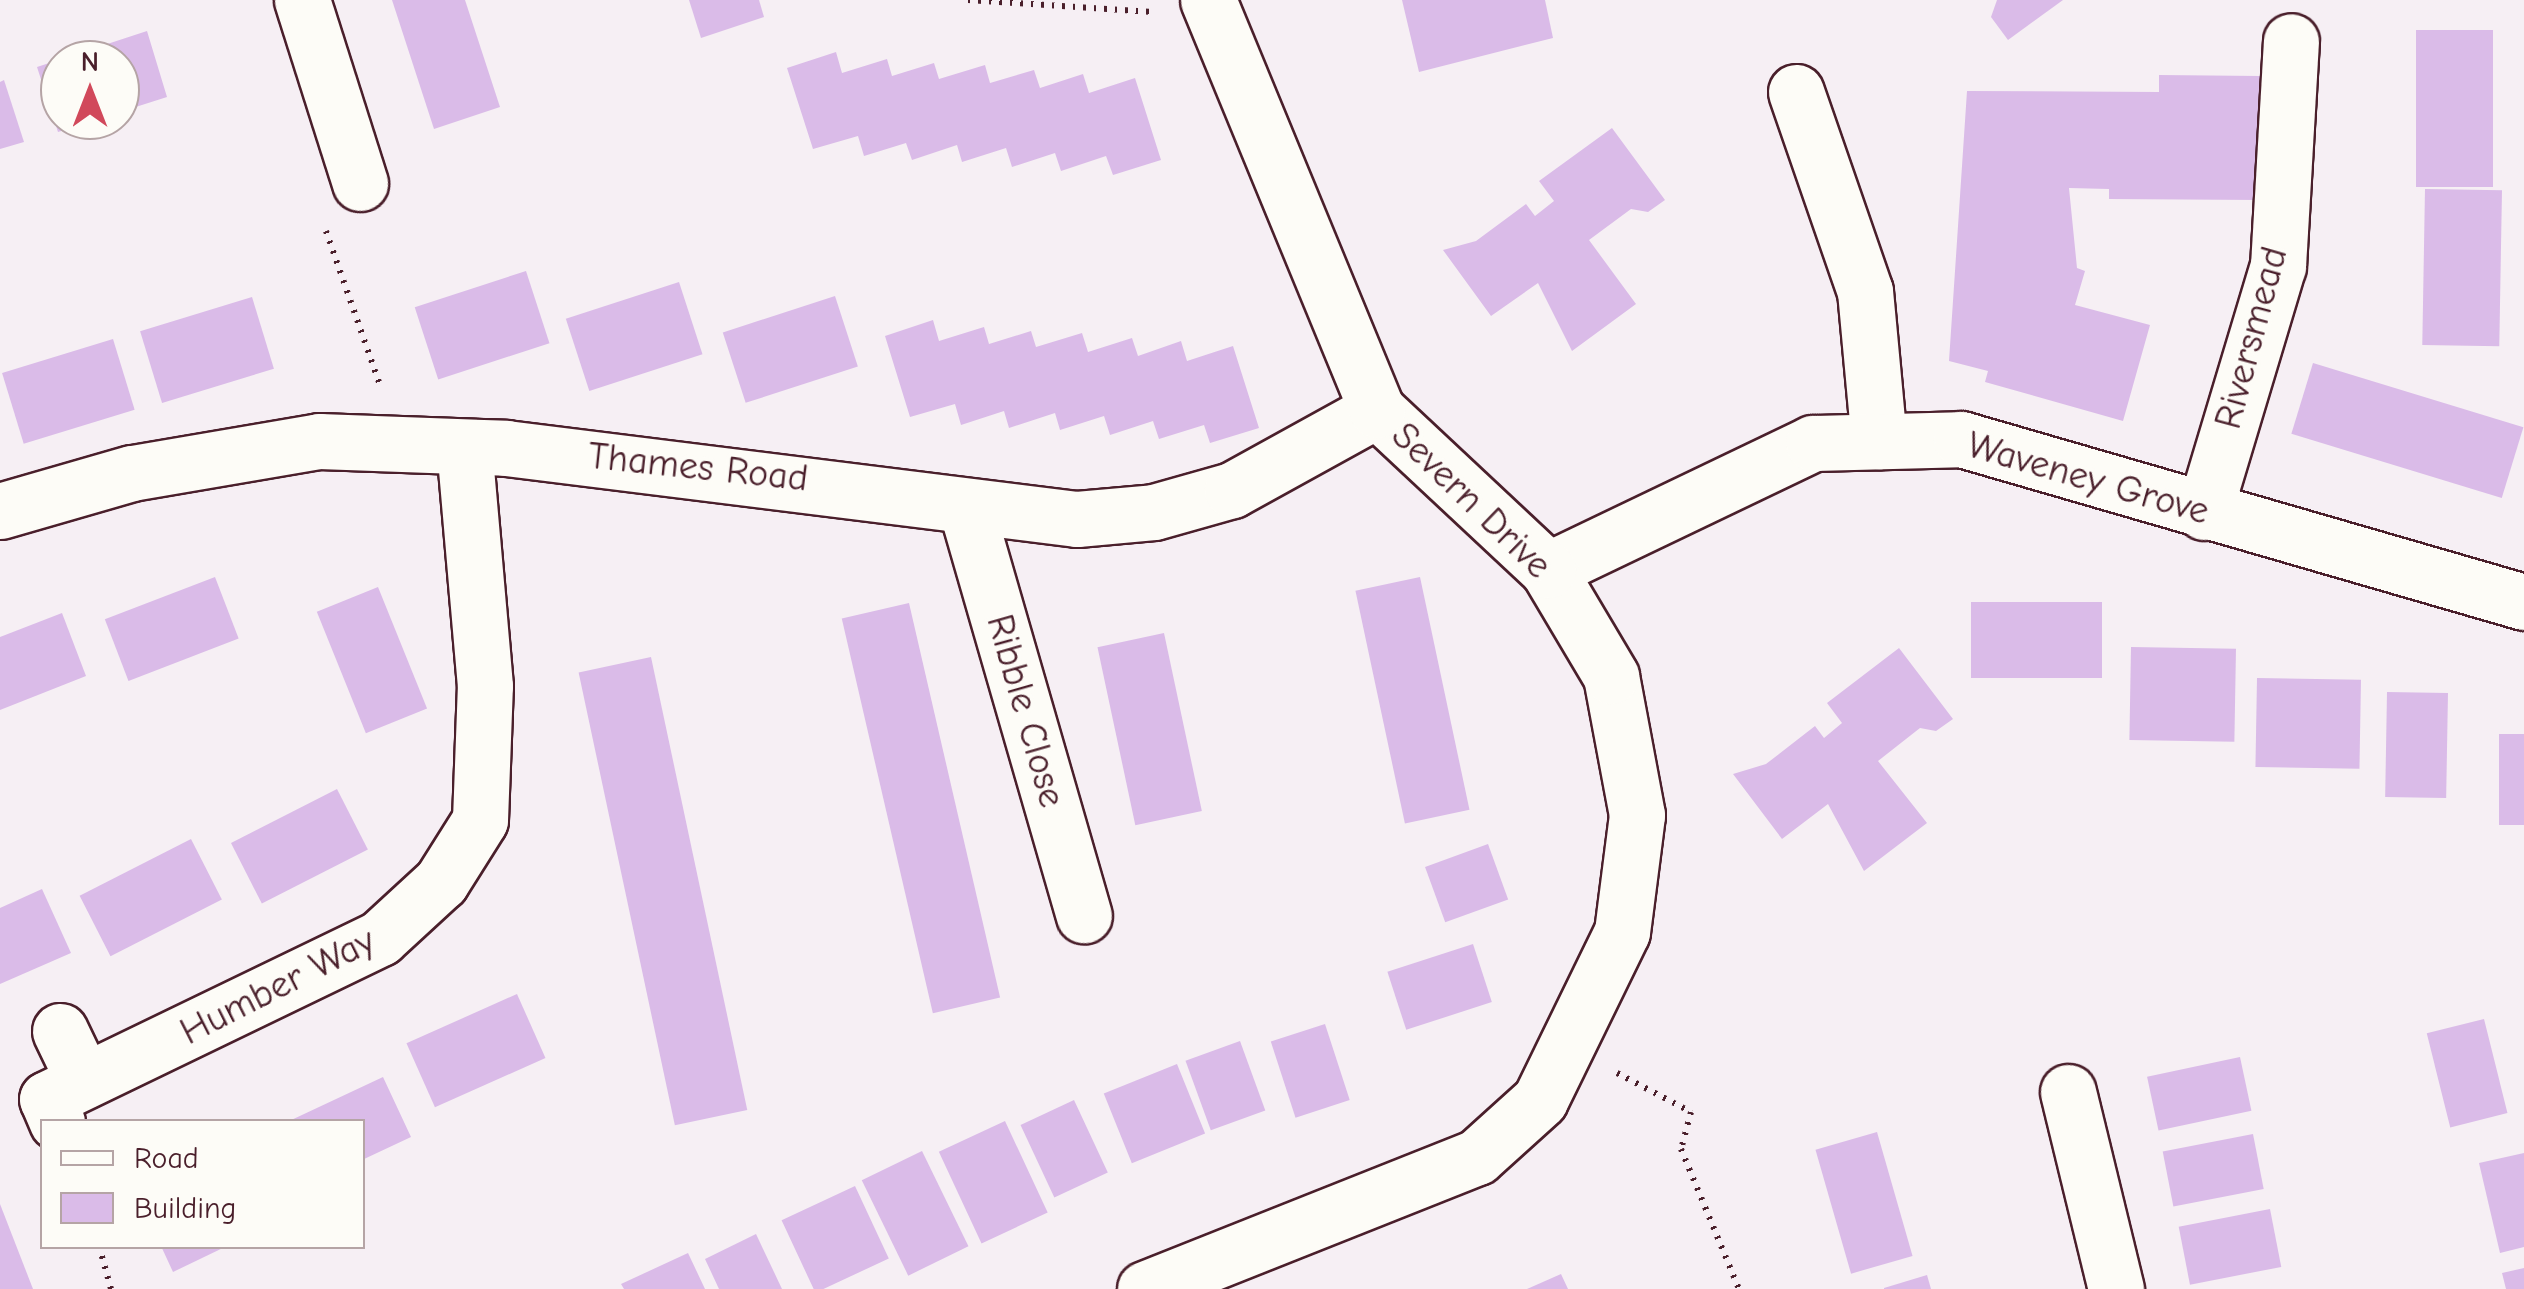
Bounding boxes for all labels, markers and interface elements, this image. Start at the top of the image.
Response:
north arrow [40,40,140,140]
text: N [81,46,99,78]
street label: Riversmead [2206,242,2298,434]
street label: Severn Drive [1382,413,1560,589]
street label: Waveney Grove [1962,423,2214,535]
street label: Thames Road [586,434,810,502]
street label: Ribble Close [976,609,1074,813]
street label: Humber Way [173,918,383,1056]
legend [40,1119,365,1249]
text: Road [134,1141,199,1176]
text: Building [134,1191,237,1226]

